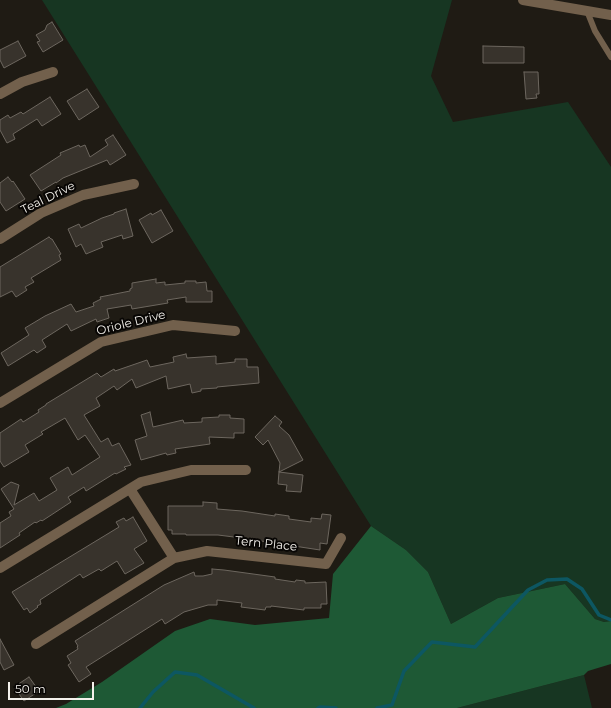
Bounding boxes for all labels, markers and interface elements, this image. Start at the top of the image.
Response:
street label: Teal Drive [19,179,77,217]
street label: Oriole Drive [95,307,167,339]
street label: Tern Place [234,534,298,554]
scale bar [10,674,96,700]
text: 50 m [15,681,46,696]

